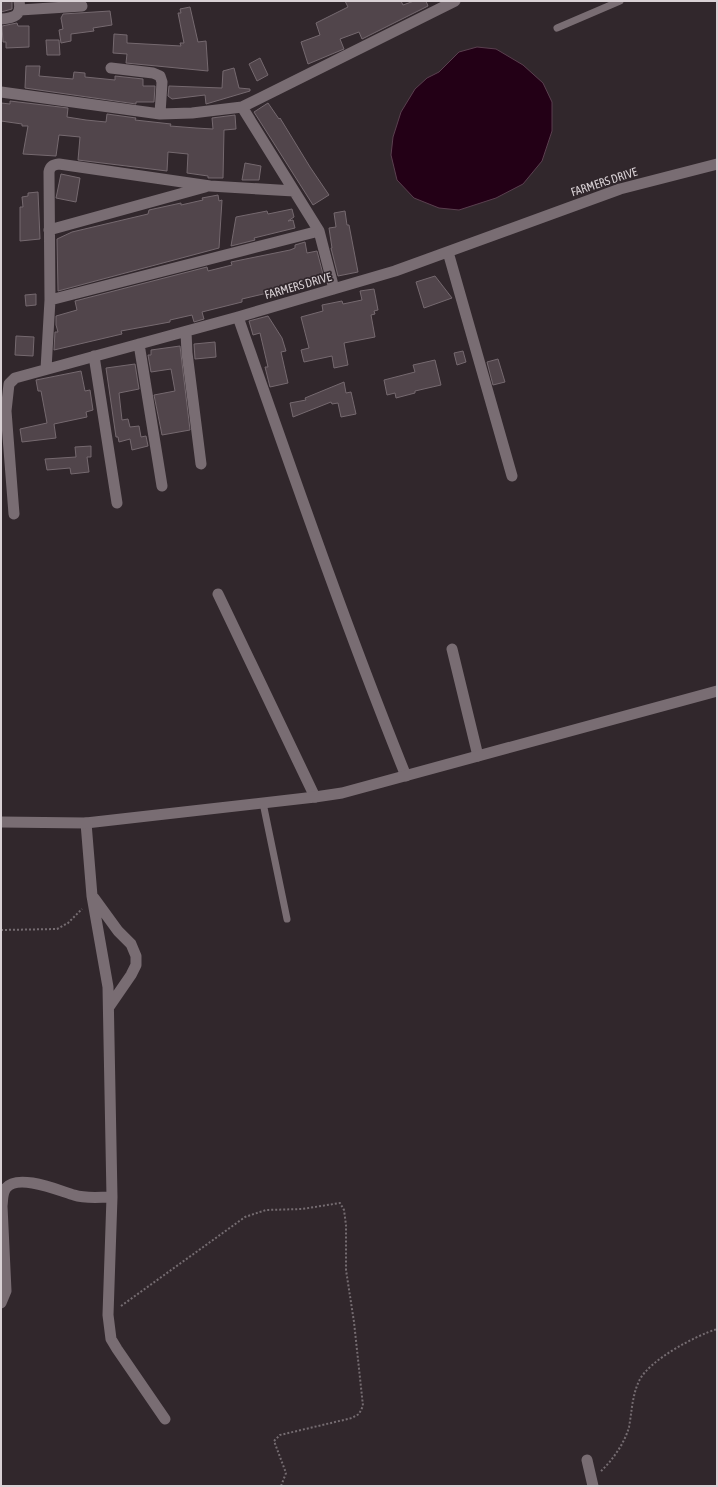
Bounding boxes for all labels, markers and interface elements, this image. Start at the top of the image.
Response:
street label: FARMERS DRIVE [569,165,639,199]
street label: FARMERS DRIVE [263,270,333,302]

